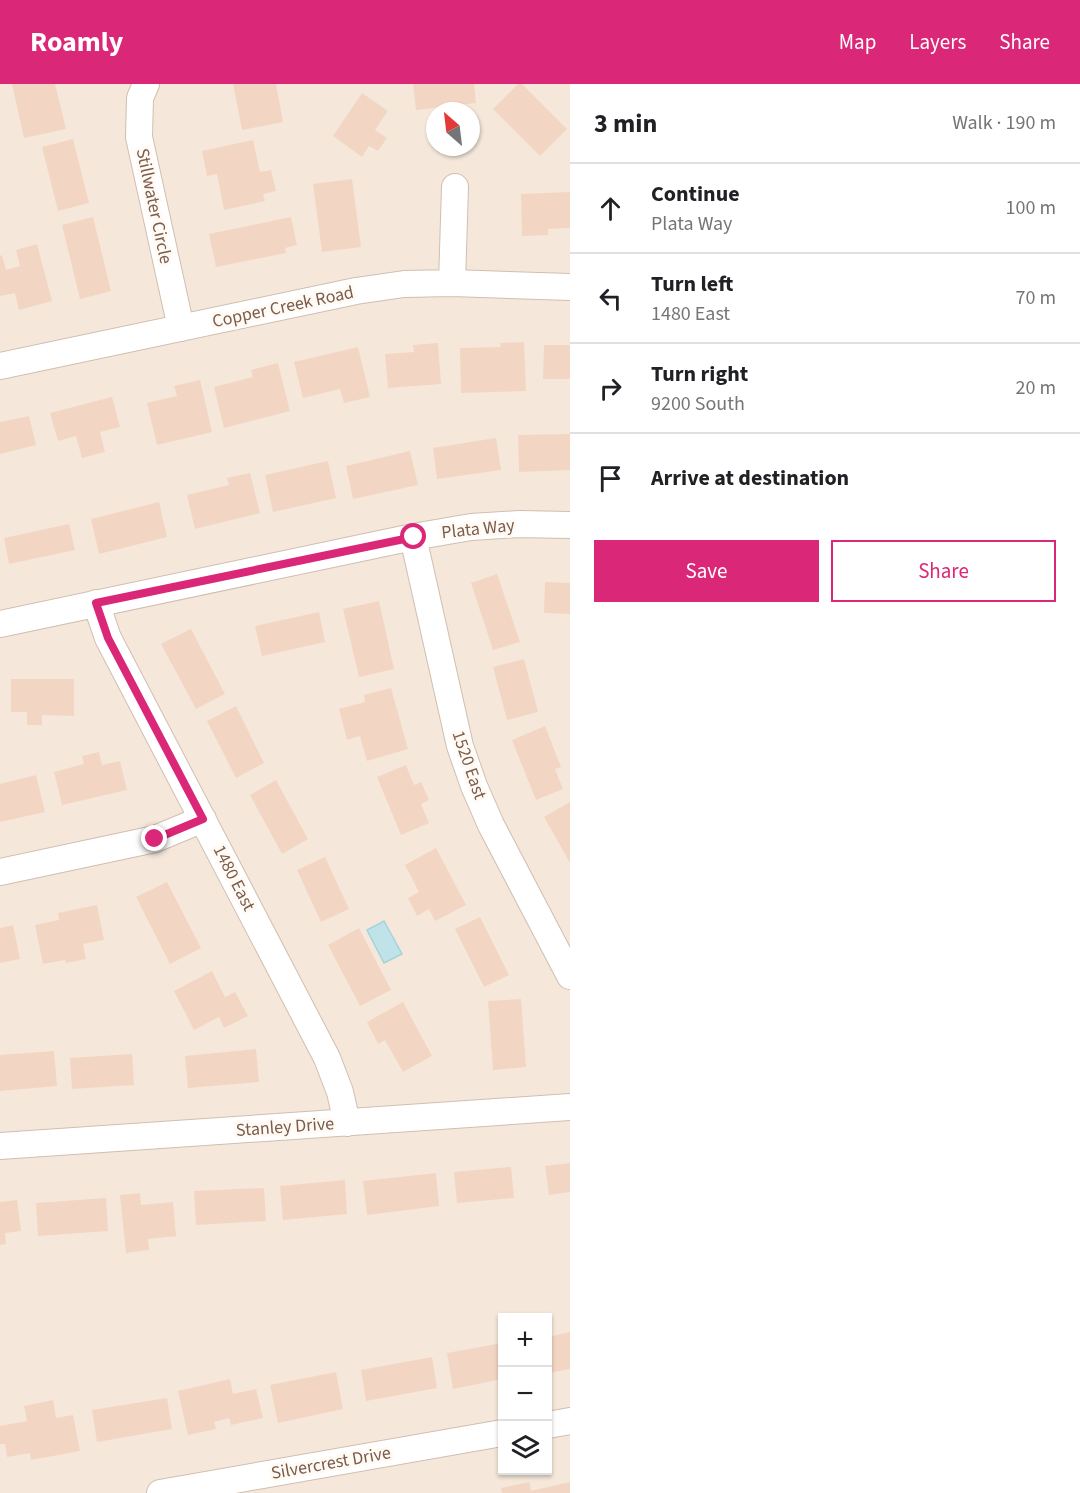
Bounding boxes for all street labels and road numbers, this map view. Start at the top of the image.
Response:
street label: Stillwater Circle [130,146,178,266]
street label: Copper Creek Road [210,280,356,334]
street label: Plata Way [440,513,516,545]
street label: 1520 East [446,727,492,803]
street label: 1480 East [207,841,261,915]
street label: Stanley Drive [235,1111,335,1143]
street label: Silvercrest Drive [269,1440,393,1486]

